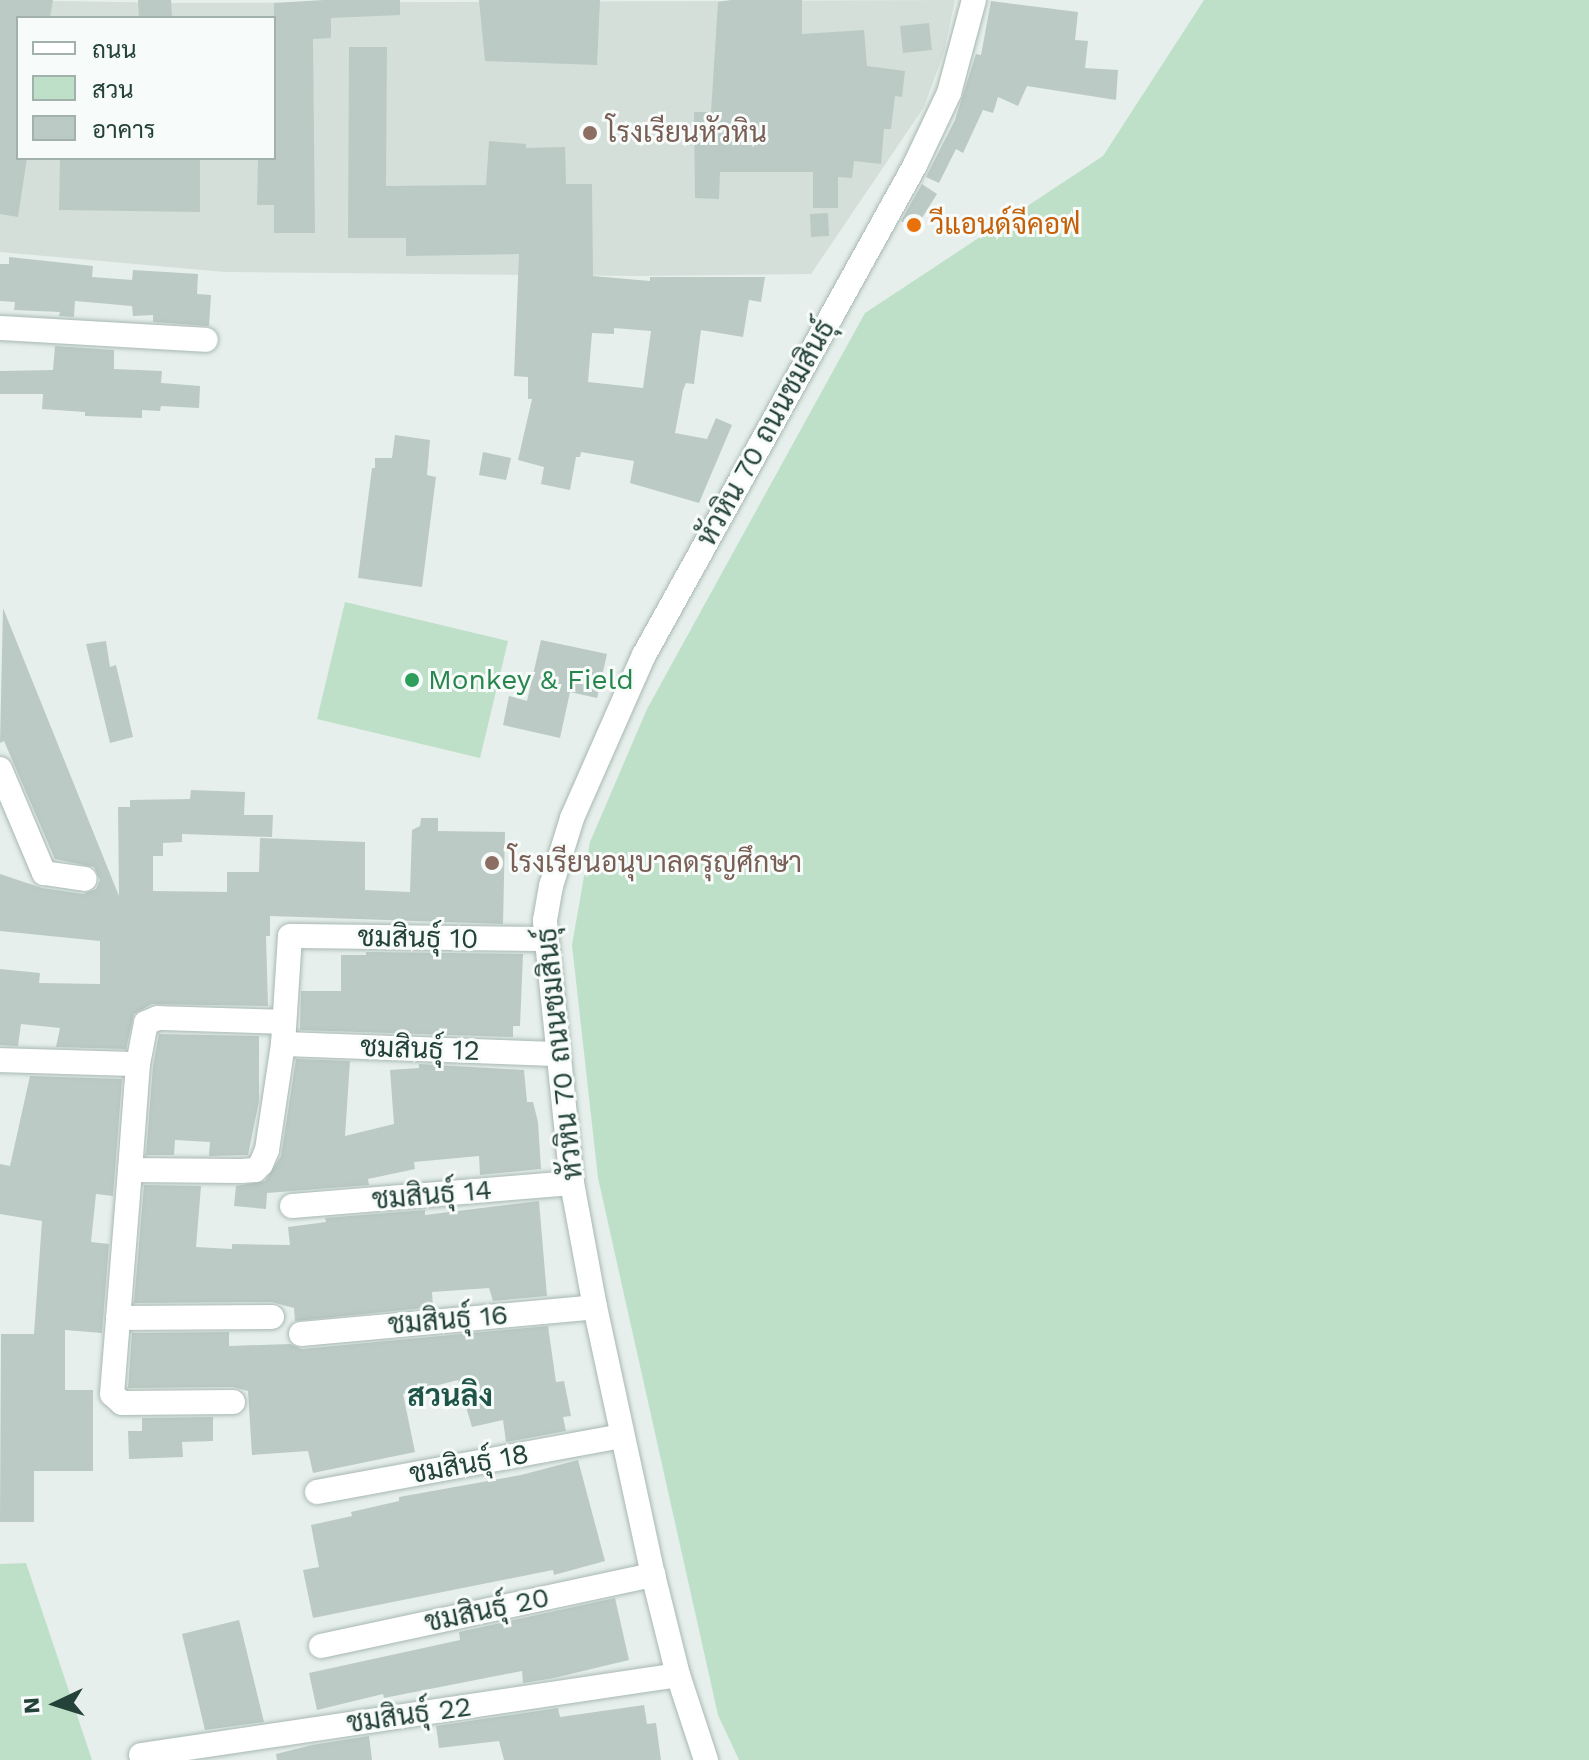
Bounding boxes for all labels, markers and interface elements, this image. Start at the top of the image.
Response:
legend [16,16,276,160]
text: ถนน [92,36,137,64]
text: สวน [92,76,134,104]
text: อาคาร [92,116,155,144]
place label: โรงเรียนหัวหิน [606,116,767,150]
marker: โรงเรียนหัวหิน [581,124,599,142]
place label: วีแอนด์จีคอฟ [930,208,1080,242]
marker: วีแอนด์จีคอฟ [905,216,923,234]
street label: หัวหิน 70 ถนนชมสินธุ์ [690,313,842,553]
place label: Monkey & Field [428,663,634,697]
marker: Monkey & Field [403,671,421,689]
place label: โรงเรียนอนุบาลดรุญศึกษา [508,846,802,880]
marker: โรงเรียนอนุบาลดรุญศึกษา [483,854,501,872]
street label: ชมสินธุ์ 10 [357,920,479,956]
street label: หัวหิน 70 ถนนชมสินธุ์ [530,926,590,1182]
street label: ชมสินธุ์ 12 [359,1030,481,1068]
street label: ชมสินธุ์ 14 [370,1173,494,1217]
street label: ชมสินธุ์ 16 [386,1298,510,1342]
district label: สวนลิง [407,1378,493,1414]
street label: ชมสินธุ์ 18 [406,1437,532,1491]
street label: ชมสินธุ์ 20 [422,1580,552,1640]
north arrow [16,1664,96,1744]
street label: ชมสินธุ์ 22 [344,1690,474,1740]
text: N [19,1697,45,1715]

